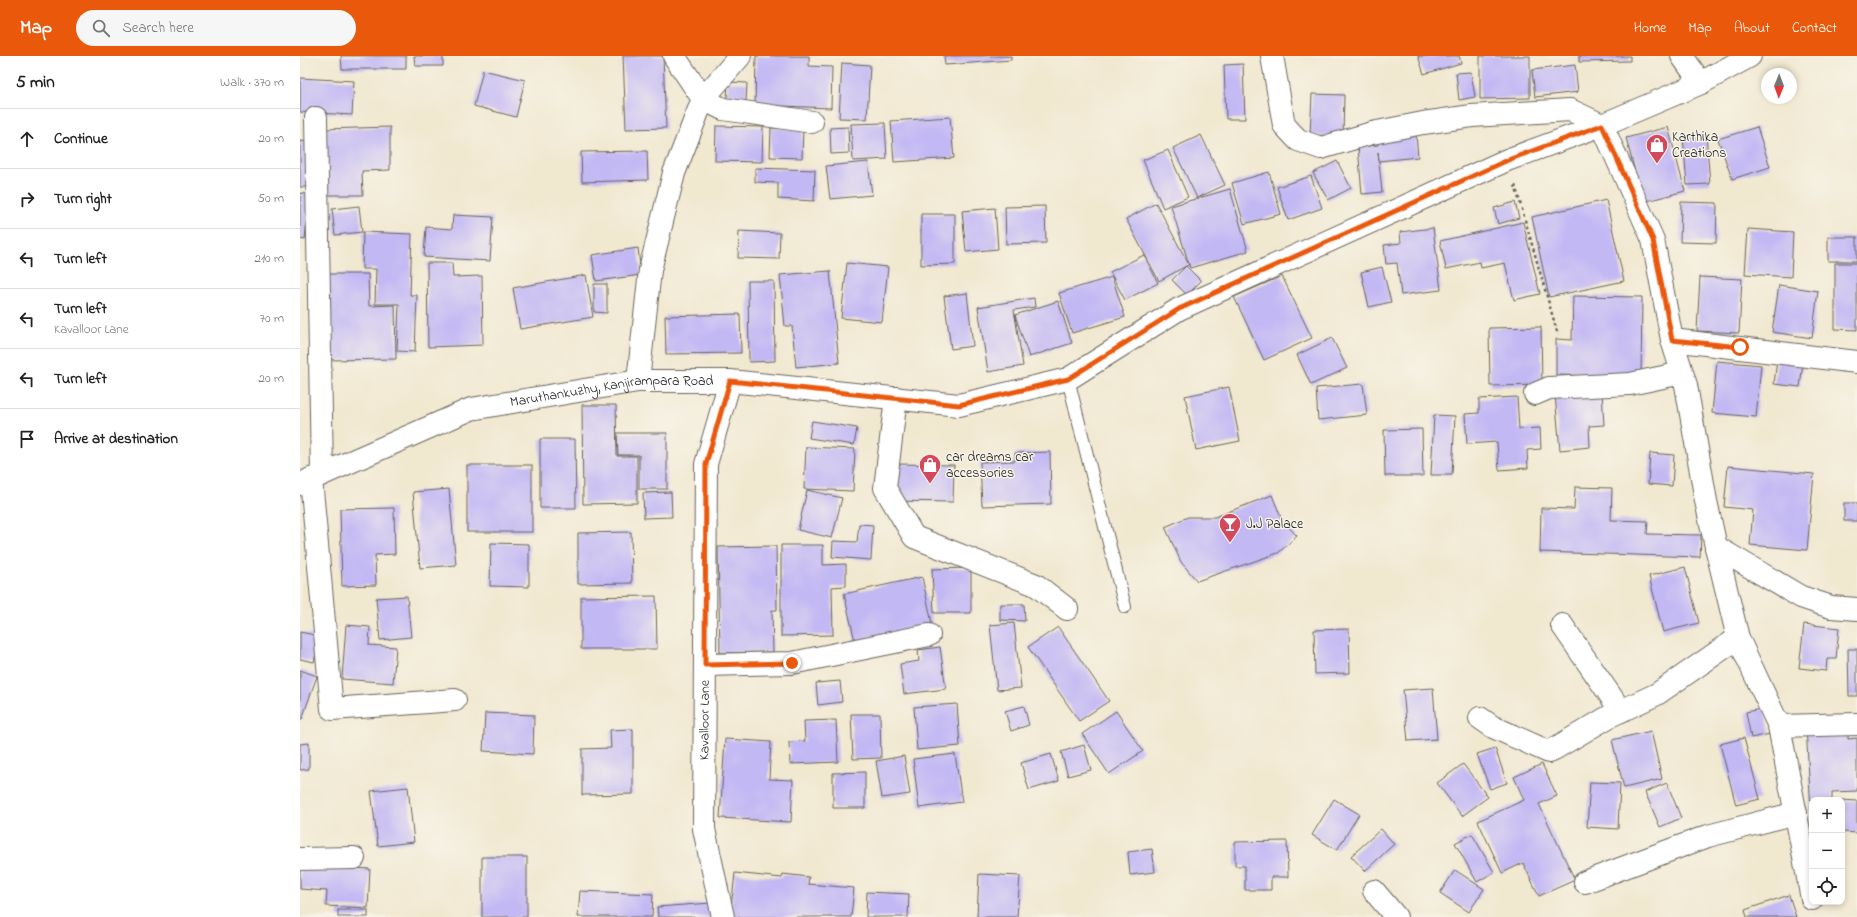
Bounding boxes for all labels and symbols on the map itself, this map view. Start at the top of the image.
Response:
north arrow [1761,68,1797,104]
place label: Karthika Creations [1672,127,1726,164]
shop icon: Karthika Creations [1644,132,1670,165]
route start [1731,338,1749,356]
street label: Maruthankuzhy, Kanjirampara Road [508,370,714,413]
place label: car dreams car accessories [946,447,1034,484]
shop icon: car dreams car accessories [917,452,943,485]
bar icon: J.J Palace [1217,511,1243,544]
place label: J.J Palace [1246,514,1304,535]
route end [783,654,801,672]
street label: Kavalloor Lane [694,679,715,760]

